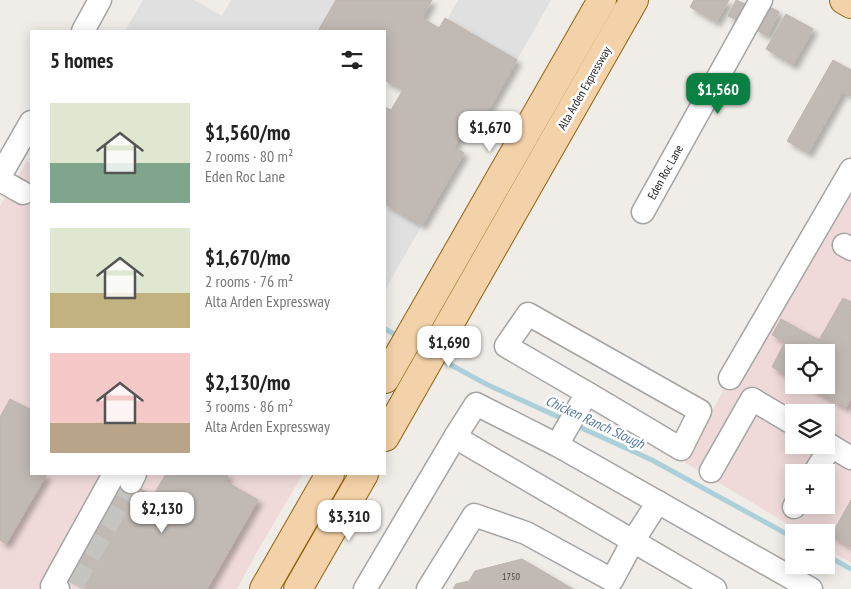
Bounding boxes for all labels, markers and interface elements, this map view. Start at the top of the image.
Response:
street label: Alta Arden Expressway [554,43,614,132]
icon: filters [338,46,366,74]
text: 5 homes [50,47,113,74]
pin: $1,560 [677,72,759,115]
text: $1,560 [697,79,739,99]
pin: $1,670 [449,110,531,153]
text: $1,670 [469,117,511,137]
text: $1,560/mo [205,119,290,146]
icon: home [90,123,150,183]
street label: Eden Roc Lane [644,142,686,202]
text: 2 rooms · 80 m² [205,146,293,166]
text: Eden Roc Lane [205,166,285,186]
text: $1,670/mo [205,244,290,271]
icon: home [90,248,150,308]
text: 2 rooms · 76 m² [205,271,293,291]
text: Alta Arden Expressway [205,291,330,311]
pin: $1,690 [408,326,490,368]
text: $1,690 [428,332,470,352]
map controls [785,344,835,574]
button: locate [785,344,835,394]
text: $2,130/mo [205,369,290,396]
icon: home [90,373,150,433]
water label: Chicken Ranch Slough [543,391,648,453]
text: 3 rooms · 86 m² [205,396,293,416]
button: layers [785,404,835,454]
text: Alta Arden Expressway [205,416,330,436]
button: + [785,464,835,514]
pin: $2,130 [121,492,203,534]
text: $2,130 [141,498,183,518]
pin: $3,310 [308,500,390,542]
text: $3,310 [328,506,370,526]
button: − [785,524,835,574]
house number: 1750 [502,570,521,583]

